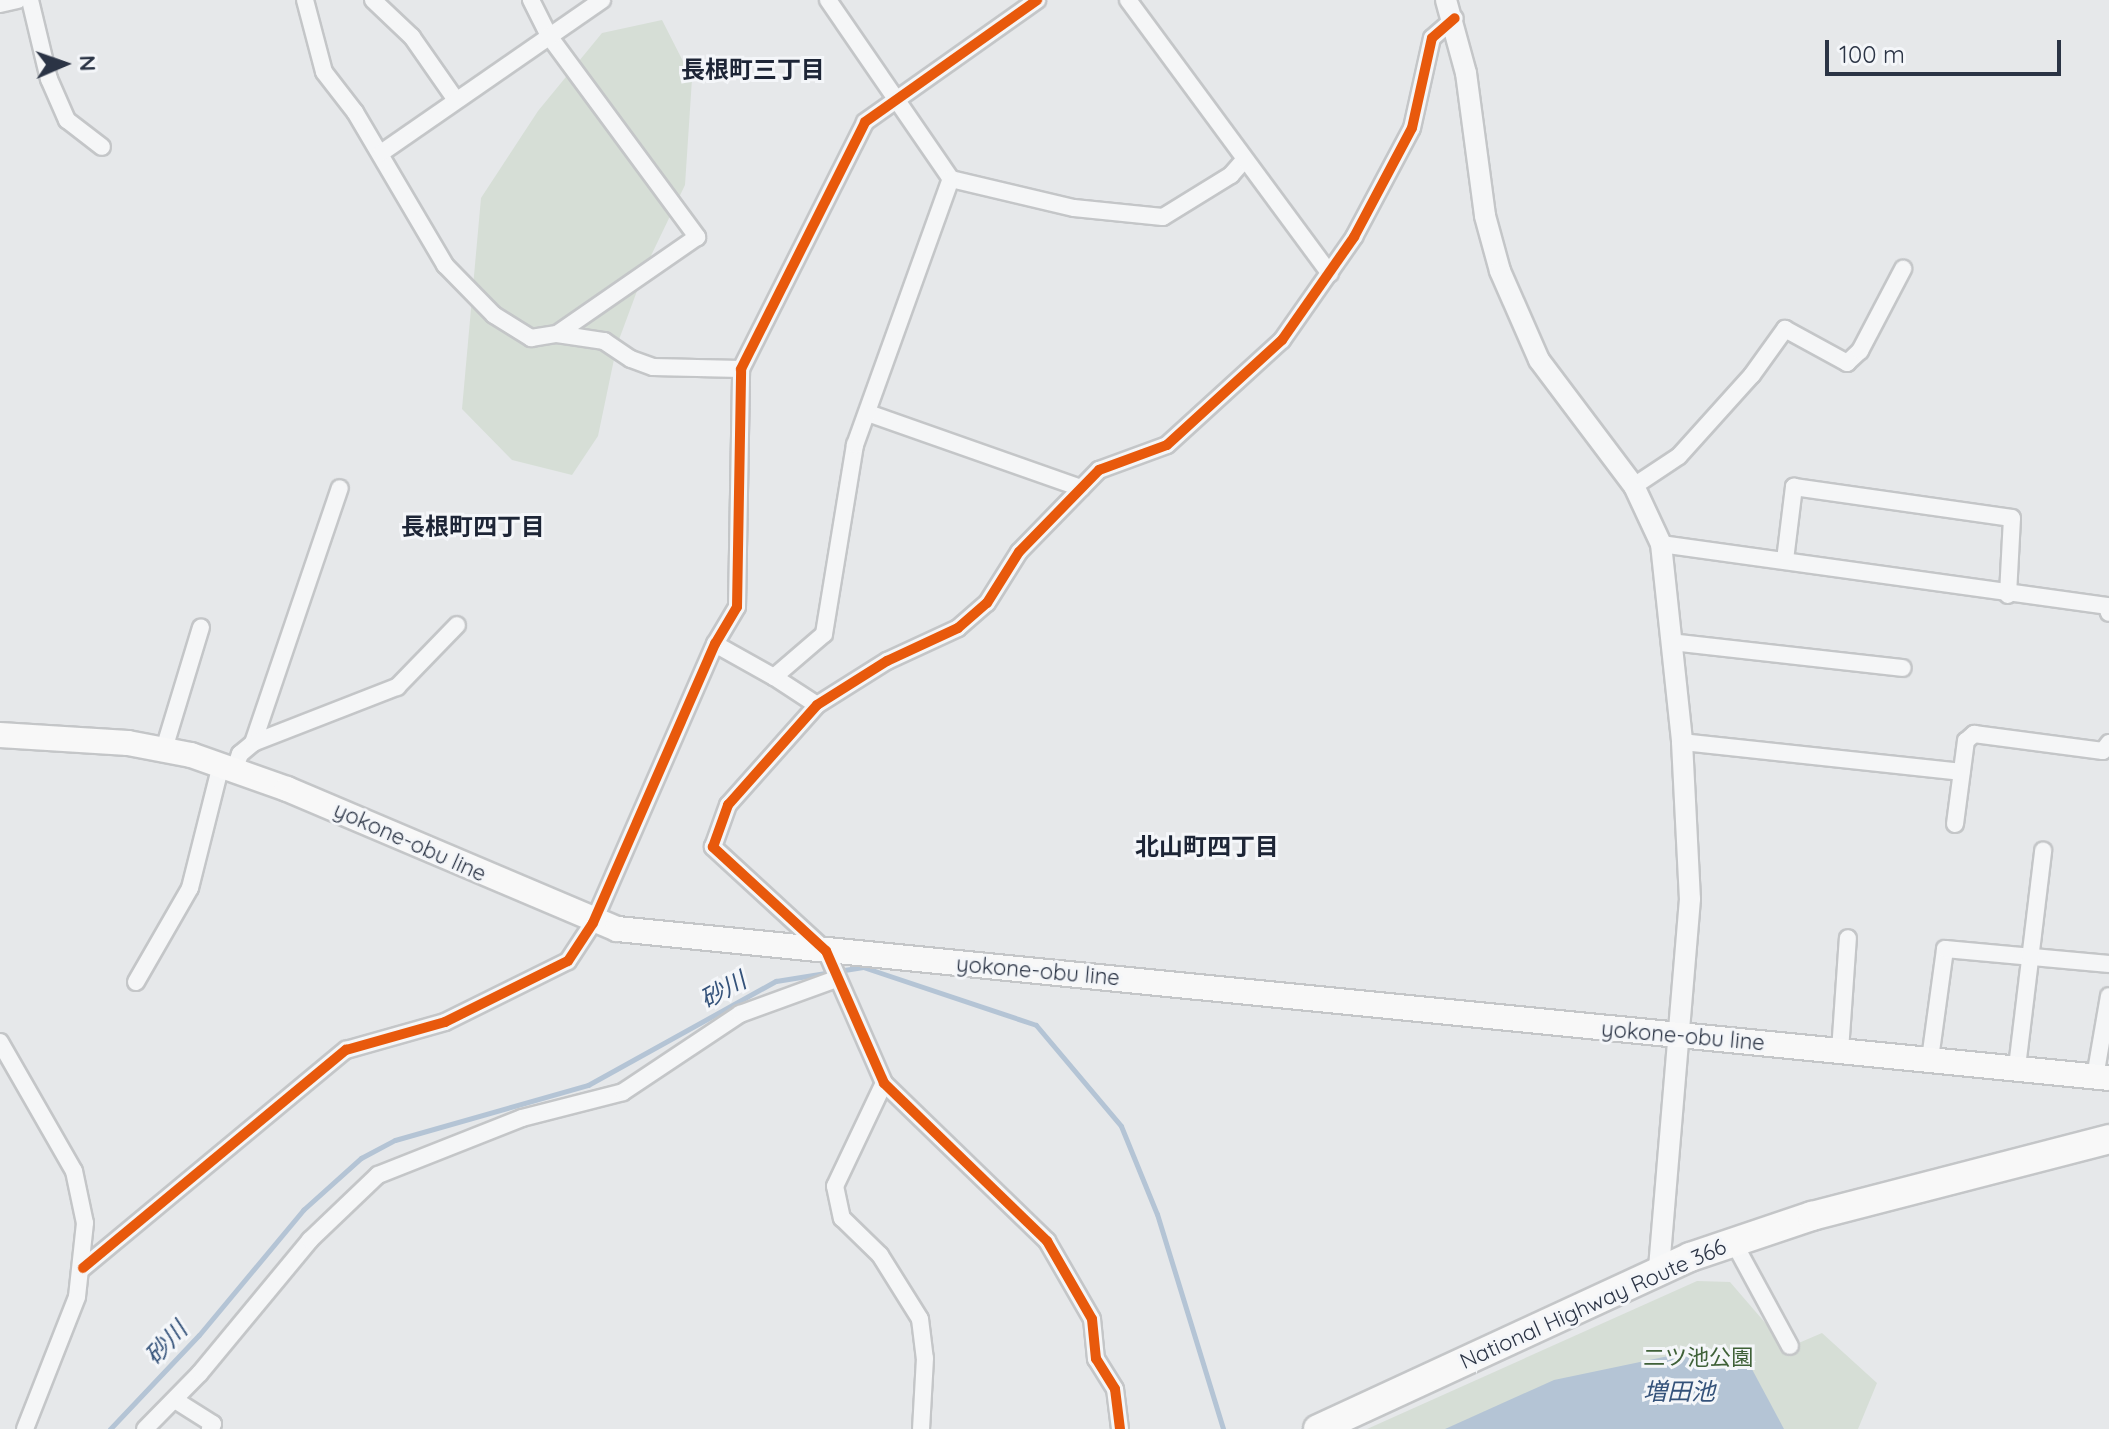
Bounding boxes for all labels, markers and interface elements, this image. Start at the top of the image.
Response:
north arrow [24,24,104,104]
scale bar [1829,24,2065,74]
text: 100 m [1839,39,1905,69]
text: N [74,55,102,72]
district label: 長根町三丁目 [681,56,825,84]
district label: 長根町四丁目 [401,513,545,541]
street label: yokone-obu line [330,797,490,887]
district label: 北山町四丁目 [1135,833,1279,861]
street label: yokone-obu line [955,951,1121,991]
water label: 砂川 [695,966,751,1014]
street label: yokone-obu line [1600,1016,1766,1056]
street label: National Highway Route 366 [1456,1233,1730,1375]
water label: 砂川 [139,1316,193,1370]
park label: 二ツ池公園 [1643,1345,1753,1371]
water label: 増田池 [1643,1378,1715,1406]

